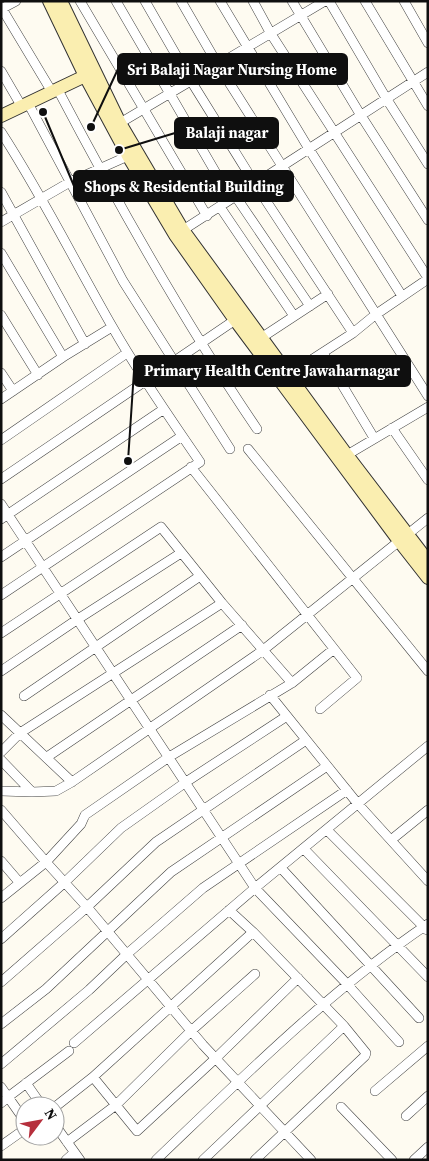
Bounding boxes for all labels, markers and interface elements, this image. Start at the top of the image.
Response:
callout: Sri Balaji Nagar Nursing Home [118,54,347,84]
text: Sri Balaji Nagar Nursing Home [127,59,337,80]
callout: Balaji nagar [175,118,278,148]
text: Balaji nagar [186,122,268,143]
callout: Shops & Residential Building [74,171,293,201]
text: Shops & Residential Building [84,176,284,197]
callout: Primary Health Centre Jawaharnagar [134,356,410,386]
text: Primary Health Centre Jawaharnagar [144,360,400,381]
north arrow [15,1096,65,1146]
text: N [40,1104,62,1124]

